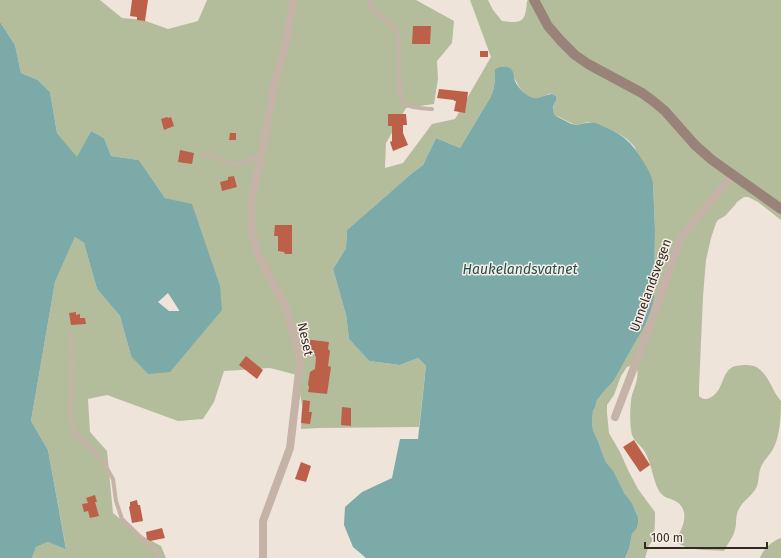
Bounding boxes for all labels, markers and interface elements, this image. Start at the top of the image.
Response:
street label: Unnelandsvegen [627,237,674,334]
water label: Haukelandsvatnet [463,261,577,278]
street label: Neset [295,321,316,357]
scale bar [645,524,767,550]
text: 100 m [651,531,683,545]

